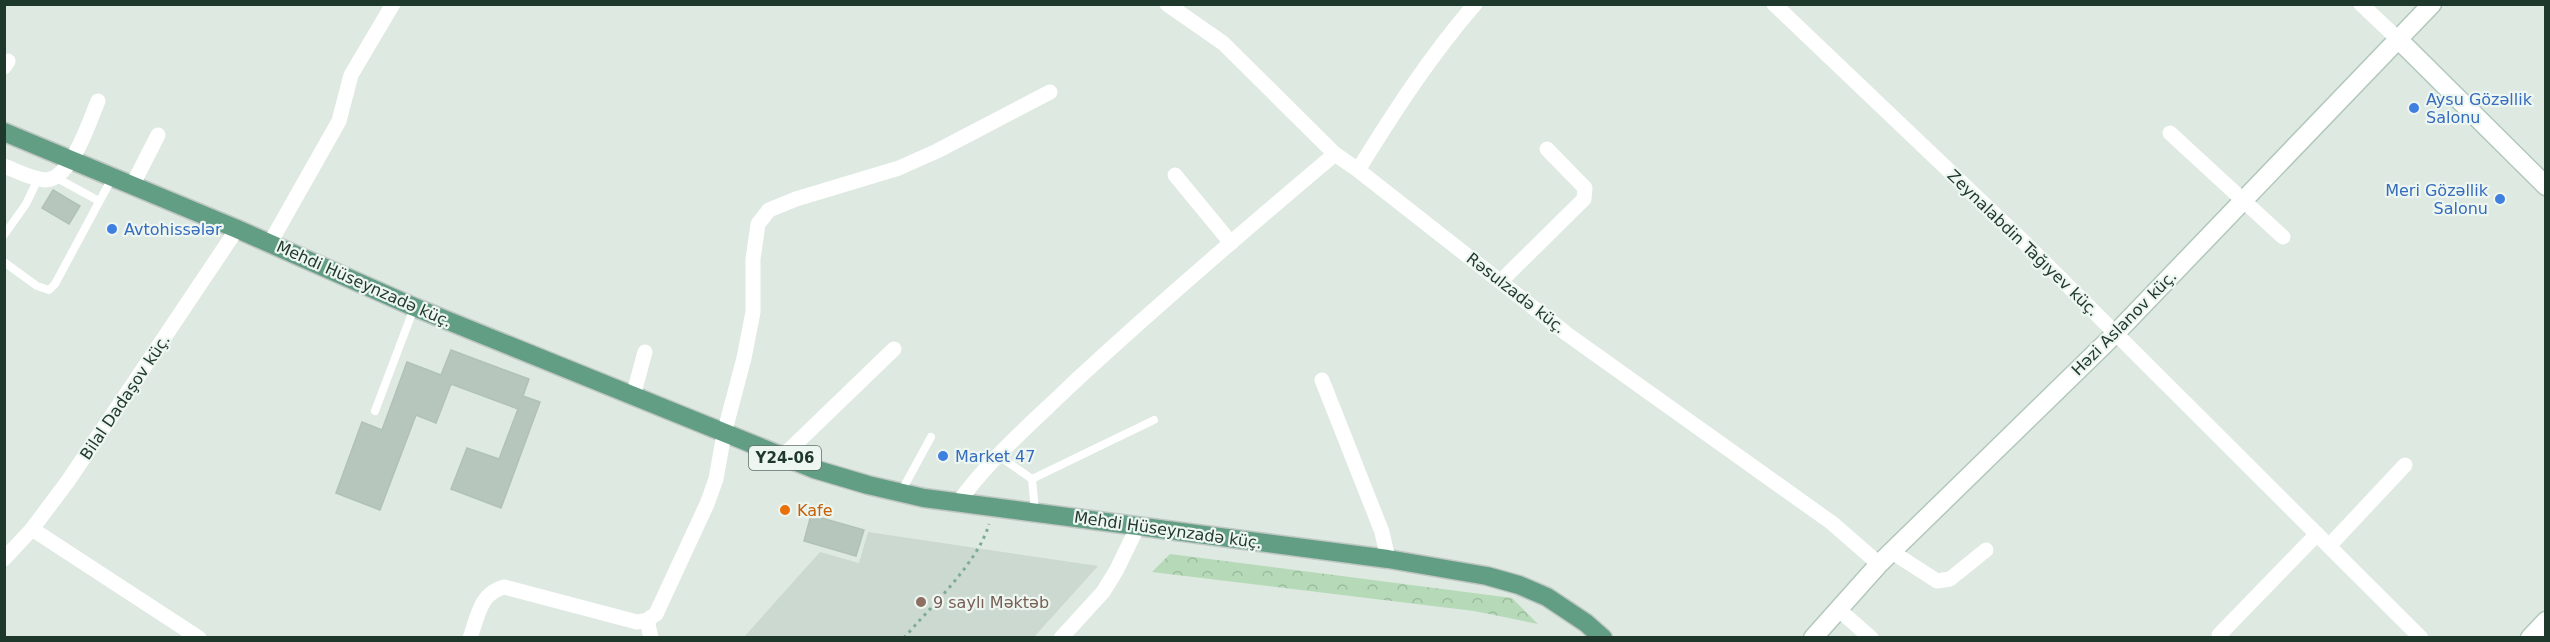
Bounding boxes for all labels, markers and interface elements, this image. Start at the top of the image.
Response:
place label: Aysu Gözəllik Salonu [2426,90,2533,127]
marker: Aysu Gözəllik Salonu [2407,101,2421,115]
street label: Zeynalabdin Tağıyev küç. [1944,166,2102,320]
place label: Meri Gözəllik Salonu [2385,181,2489,218]
marker: Meri Gözəllik Salonu [2493,192,2507,206]
place label: Avtohissələr [124,220,222,239]
marker: Avtohissələr [105,222,119,236]
street label: Mehdi Hüseynzadə küç. [274,237,454,331]
street label: Rəsulzadə küç. [1463,249,1569,337]
street label: Həzi Aslanov küç. [2068,267,2180,379]
street label: Bilal Dadaşov küç. [76,331,174,463]
road number: Y24-06 [749,446,821,470]
place label: Market 47 [955,447,1035,466]
marker: Market 47 [936,449,950,463]
place label: Kafe [797,501,833,520]
marker: Kafe [778,503,792,517]
street label: Mehdi Hüseynzadə küç. [1073,507,1263,553]
place label: 9 saylı Məktəb [933,593,1049,612]
marker: 9 saylı Məktəb [914,595,928,609]

